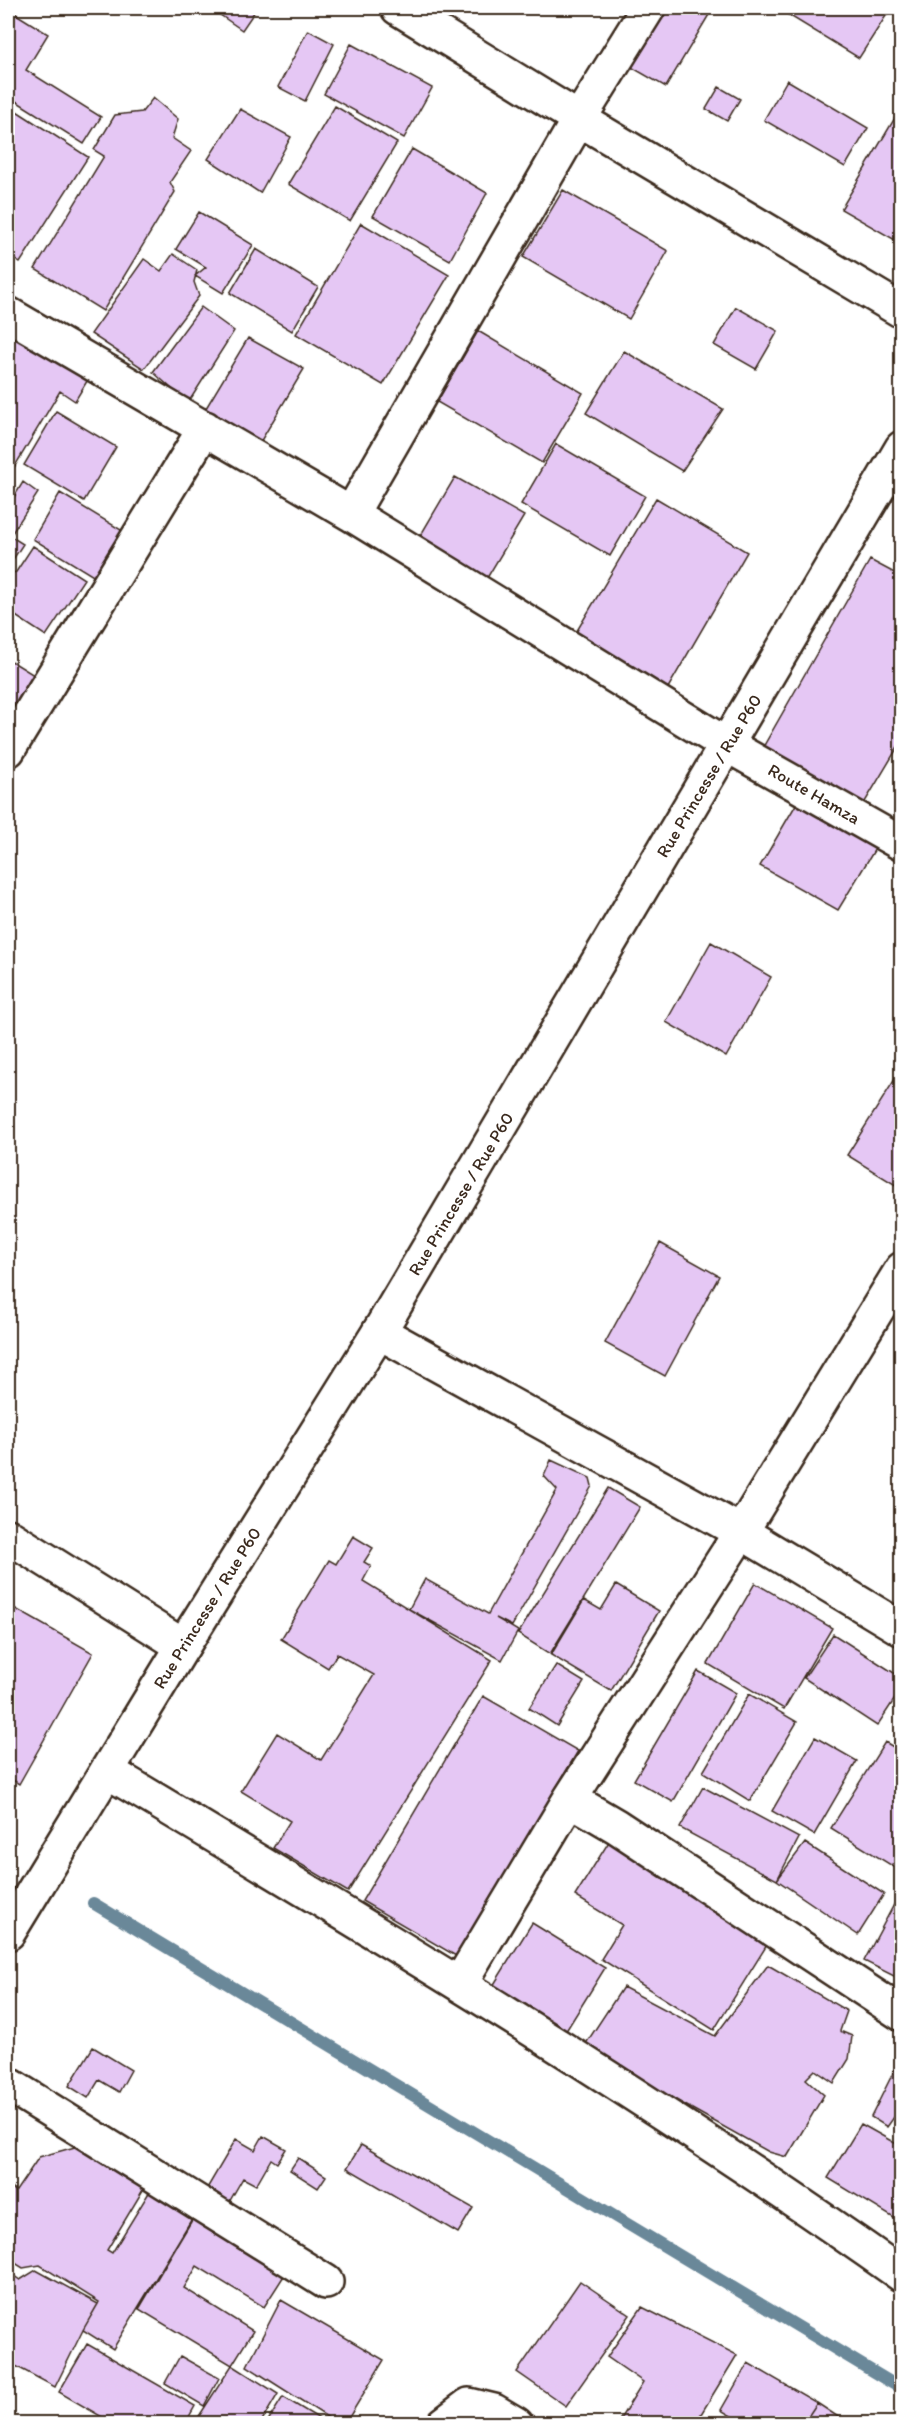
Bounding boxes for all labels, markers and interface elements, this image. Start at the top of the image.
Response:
street label: Rue Princesse / Rue P60 [652,690,766,862]
street label: Route Hamza [764,759,864,829]
street label: Rue Princesse / Rue P60 [404,1108,518,1280]
street label: Rue Princesse / Rue P60 [148,1523,266,1693]

